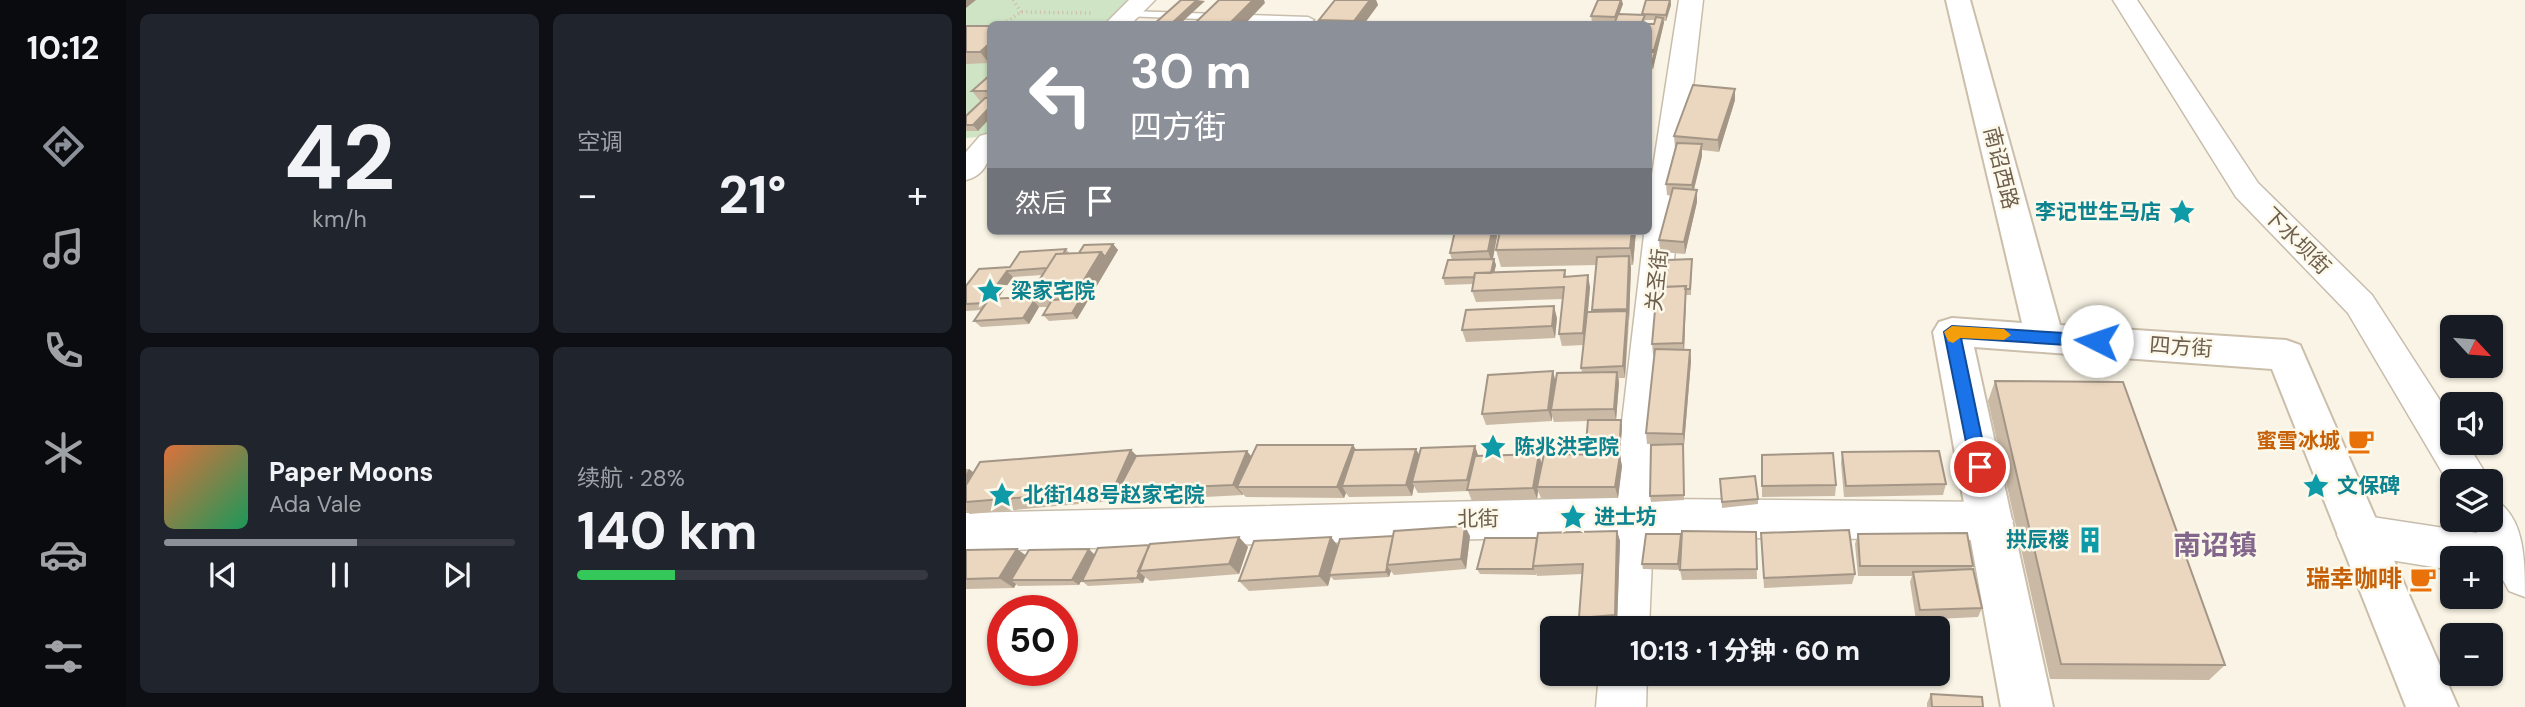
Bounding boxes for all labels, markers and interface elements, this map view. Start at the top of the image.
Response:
text: 10:12 [27,27,99,69]
text: 30 m [1130,39,1252,103]
icon: left [1015,49,1106,140]
text: 42 [284,99,395,217]
text: 四方街 [1130,106,1226,148]
icon: directions [39,122,88,171]
street label: 南诏西路 [1977,124,2025,212]
text: 空调 [577,127,623,157]
text: 21° [719,161,786,229]
text: − [577,170,598,220]
text: + [907,170,928,220]
icon: arrive [1081,182,1119,220]
text: 然后 [1015,186,1067,220]
place icon: 李记世生马店 [2167,197,2197,227]
place label: 李记世生马店 [2035,198,2161,226]
street label: 下水坝街 [2257,201,2337,281]
text: km/h [312,204,367,234]
icon: music [39,224,88,273]
street label: 关圣街 [1640,247,1674,313]
place icon: 梁家宅院 [975,276,1005,306]
place label: 梁家宅院 [1011,277,1095,305]
position arrow [2060,304,2134,378]
north arrow [2440,315,2502,378]
map controls [2440,315,2503,686]
icon: phone [39,326,88,375]
street label: 四方街 [2149,331,2213,363]
button: sound [2440,392,2503,455]
cafe icon: 蜜雪冰城 [2346,426,2376,456]
place label: 蜜雪冰城 [2256,427,2340,455]
icon: climate [39,428,88,477]
place icon: 陈兆洪宅院 [1478,432,1508,462]
place label: 陈兆洪宅院 [1514,433,1619,461]
pin [1950,437,2010,497]
icon: arrive [1961,448,1999,486]
text: Paper Moons [269,455,433,489]
text: 续航 · 28% [577,463,685,493]
button: layers [2440,469,2503,532]
place icon: 文保碑 [2301,471,2331,501]
place label: 文保碑 [2337,472,2400,500]
place icon: 北街148号赵家宅院 [987,480,1017,510]
place label: 北街148号赵家宅院 [1023,481,1205,509]
text: Ada Vale [269,489,362,519]
text: 140 km [577,497,758,565]
place icon: 进士坊 [1558,502,1588,532]
place label: 进士坊 [1594,503,1657,531]
street label: 北街 [1457,505,1499,533]
building icon: 拱辰楼 [2075,525,2105,555]
place label: 拱辰楼 [2006,526,2069,554]
district label: 南诏镇 [2173,527,2257,564]
icon: car [39,530,88,579]
button: + [2440,546,2503,609]
icon: previous [204,556,242,594]
icon: pause [321,556,359,594]
icon: next [438,556,476,594]
place label: 瑞幸咖啡 [2306,563,2402,594]
cafe icon: 瑞幸咖啡 [2408,564,2438,594]
speed limit sign: 50 [987,595,1078,686]
button: − [2440,623,2503,686]
icon: filters [39,632,88,681]
text: 10:13 · 1 分钟 · 60 m [1630,634,1860,668]

